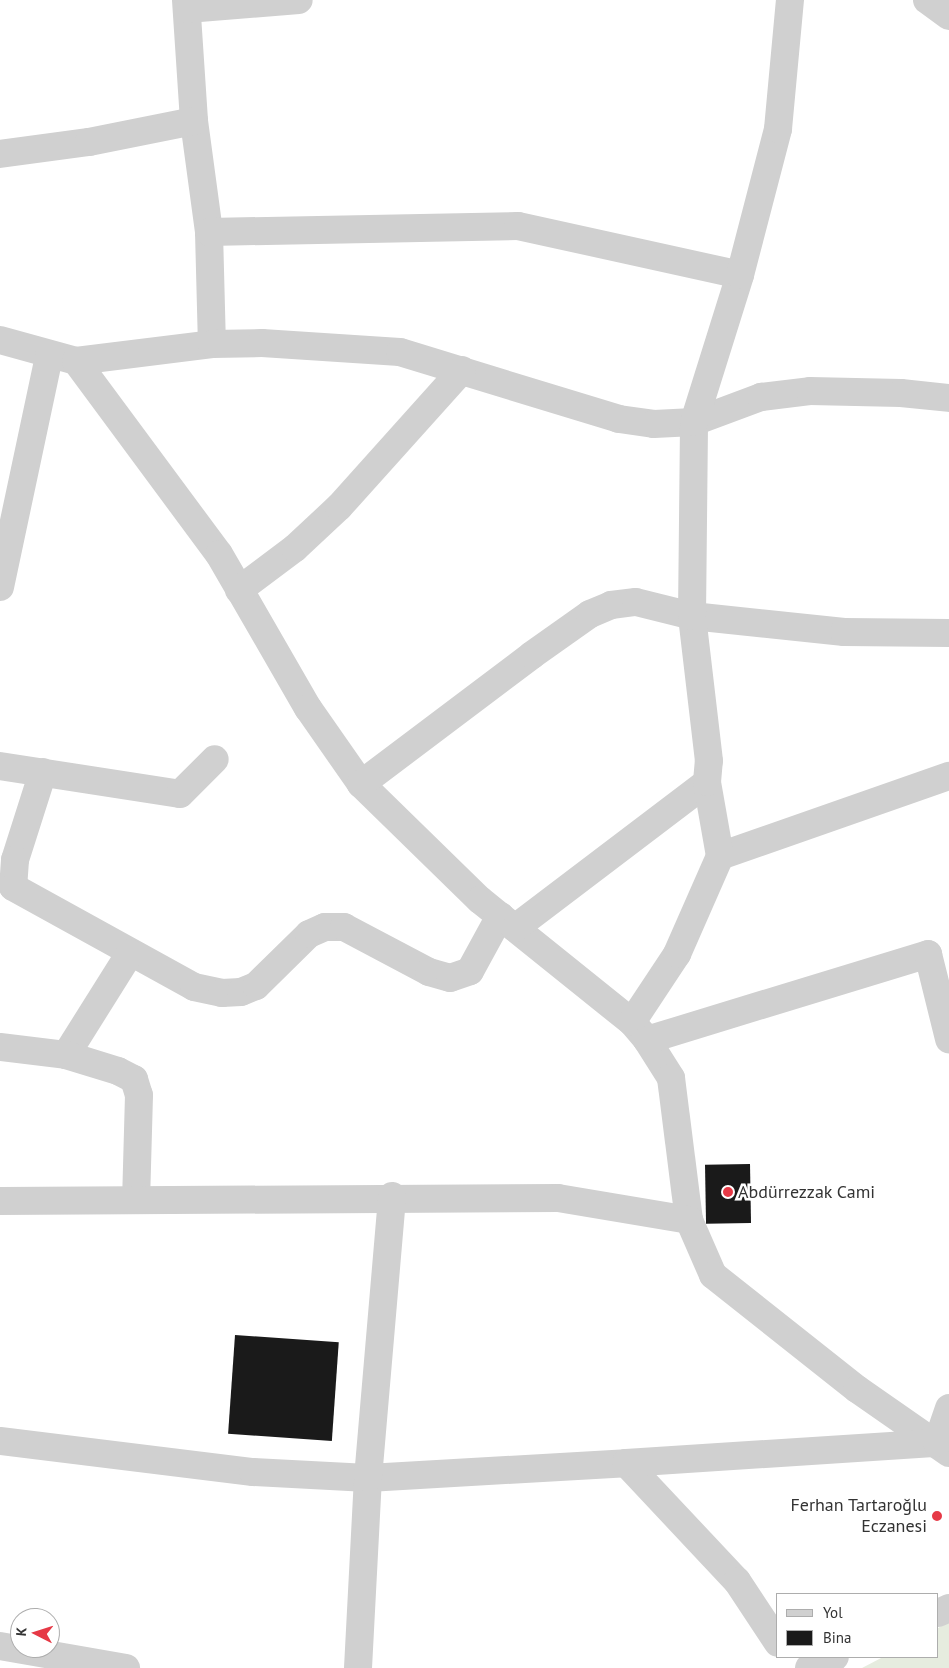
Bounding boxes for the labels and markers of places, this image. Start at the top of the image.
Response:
place label: Abdürrezzak Cami [738,1181,876,1203]
marker: Abdürrezzak Cami [722,1186,734,1198]
place label: Ferhan Tartaroğlu Eczanesi [790,1495,927,1538]
marker: Ferhan Tartaroğlu Eczanesi [931,1510,943,1522]

